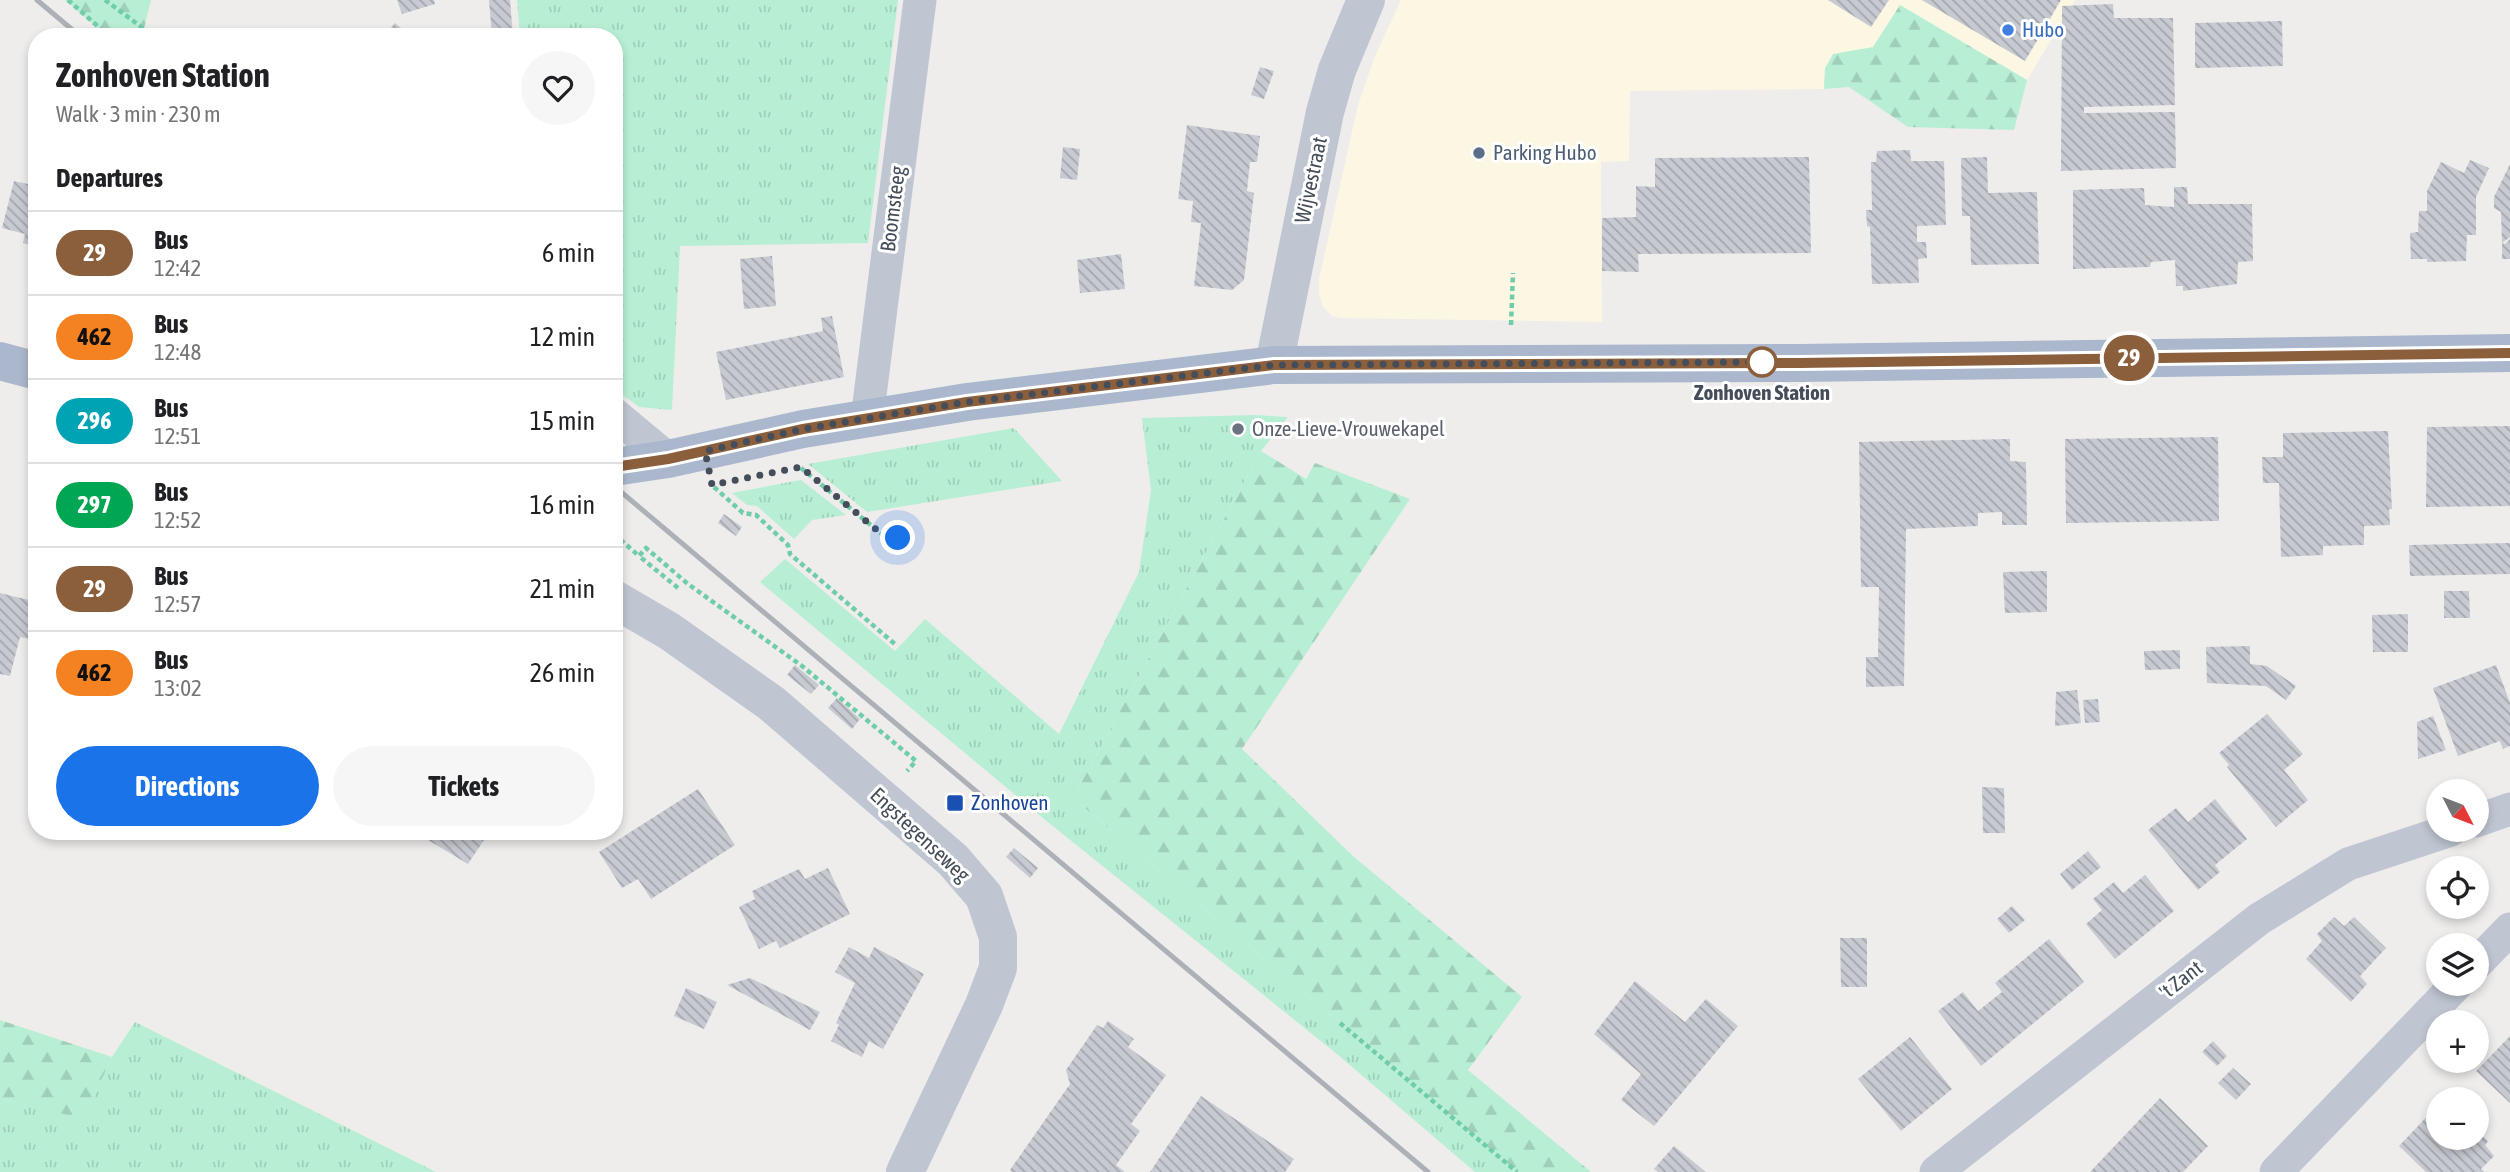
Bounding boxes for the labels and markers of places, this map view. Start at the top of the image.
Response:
place label: Hubo [2022,17,2064,41]
marker: Hubo [2000,22,2016,38]
place label: Parking Hubo [1493,140,1597,164]
marker: Parking Hubo [1471,145,1487,161]
marker: Zonhoven Station [1747,347,1777,377]
place label: Zonhoven Station [1694,380,1830,404]
place label: Onze-Lieve-Vrouwekapel [1252,416,1445,440]
marker: Onze-Lieve-Vrouwekapel [1230,421,1246,437]
place label: Zonhoven [971,790,1049,814]
marker: Zonhoven [945,793,965,813]

